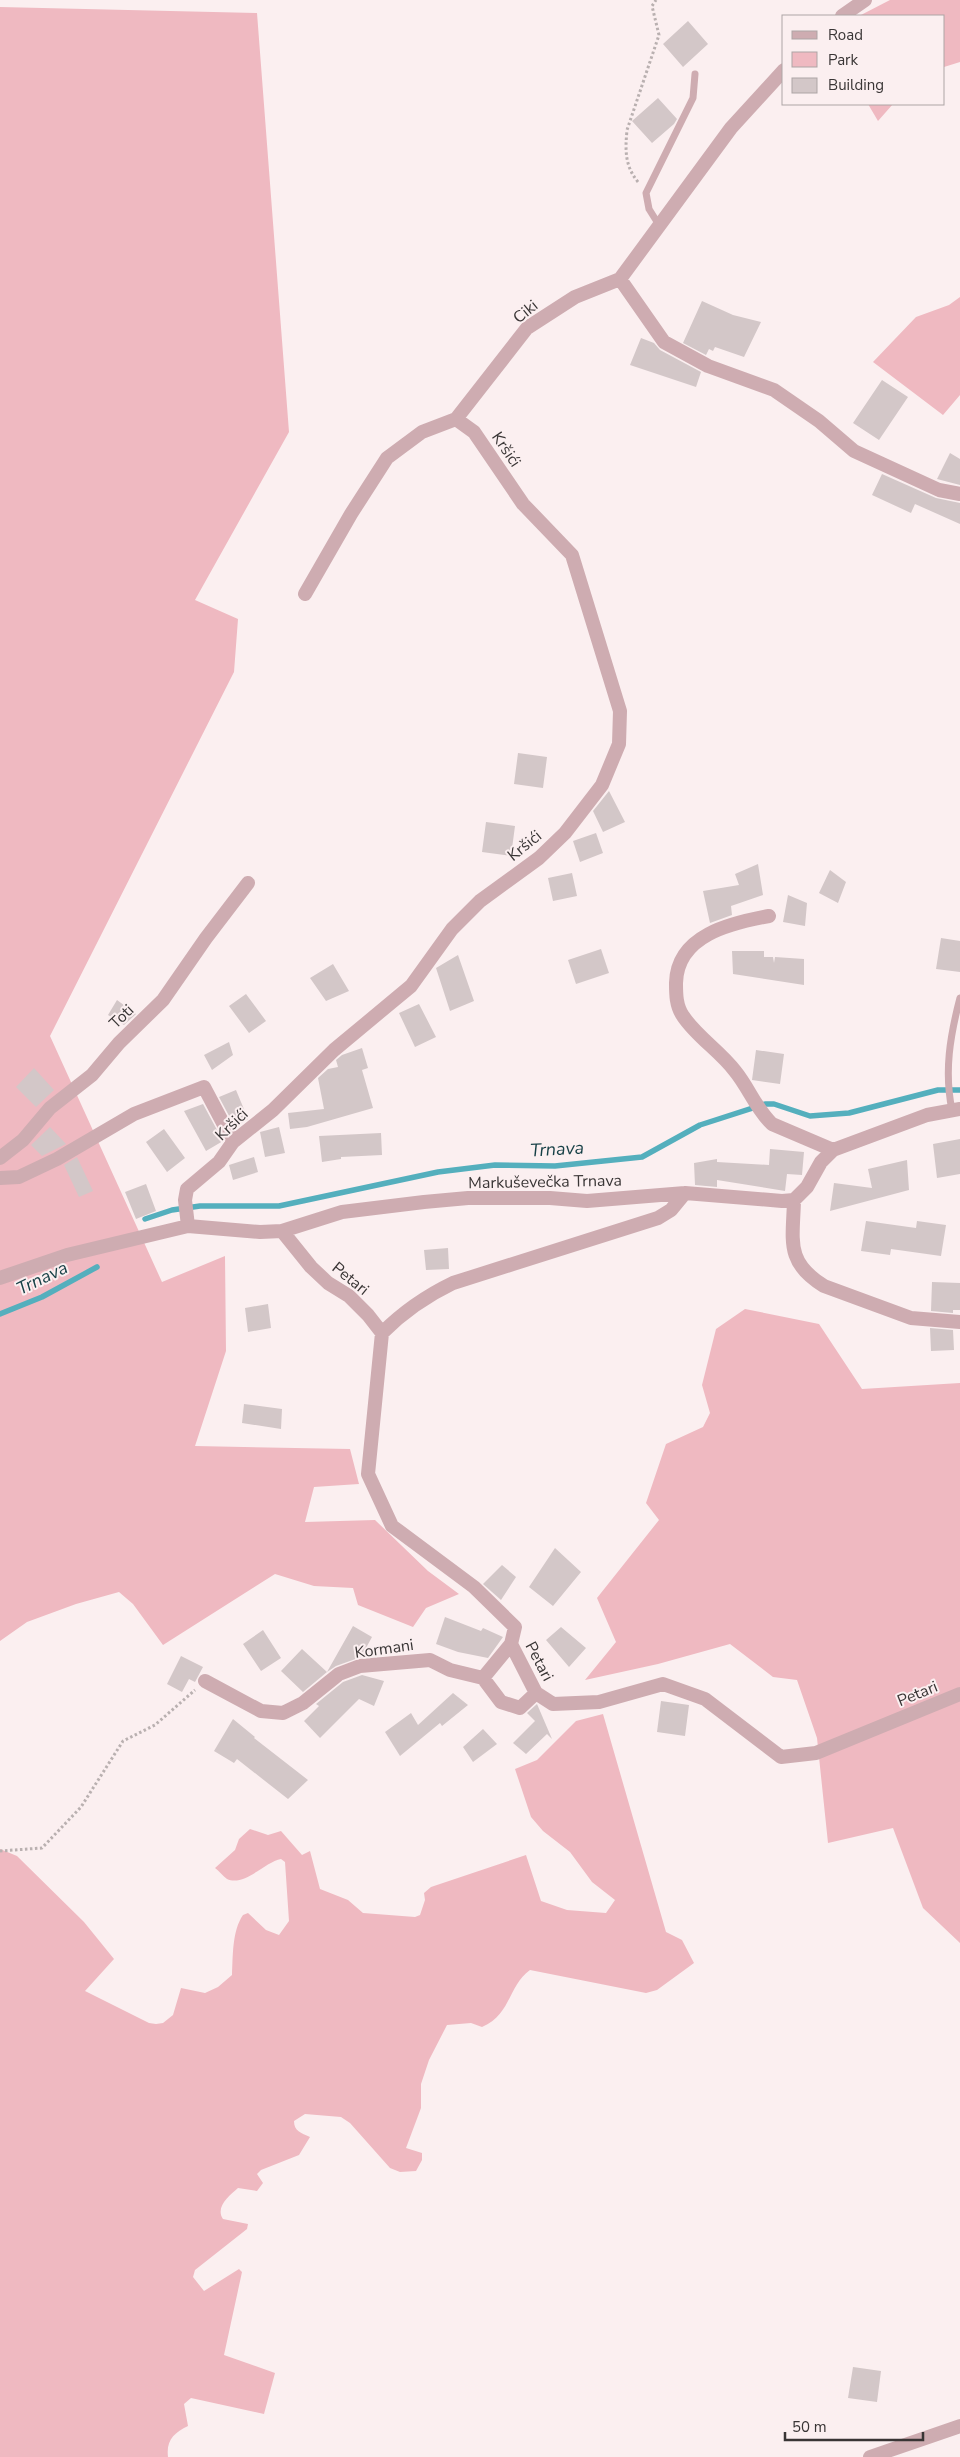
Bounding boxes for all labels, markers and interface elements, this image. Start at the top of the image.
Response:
legend [782,15,945,105]
text: Road [828,25,863,45]
text: Park [828,50,858,70]
text: Building [828,75,884,95]
street label: Ciki [509,295,543,329]
street label: Kršići [486,428,526,472]
street label: Kršići [503,825,546,866]
street label: Toti [105,1000,139,1034]
street label: Kršići [210,1104,253,1146]
water label: Trnava [529,1136,585,1162]
street label: Markuševečka Trnava [468,1170,622,1194]
water label: Trnava [12,1255,72,1301]
street label: Petari [327,1257,374,1300]
street label: Kormani [353,1634,415,1664]
street label: Petari [520,1638,559,1685]
street label: Petari [894,1676,941,1712]
scale bar [785,2410,922,2442]
text: 50 m [792,2417,827,2437]

